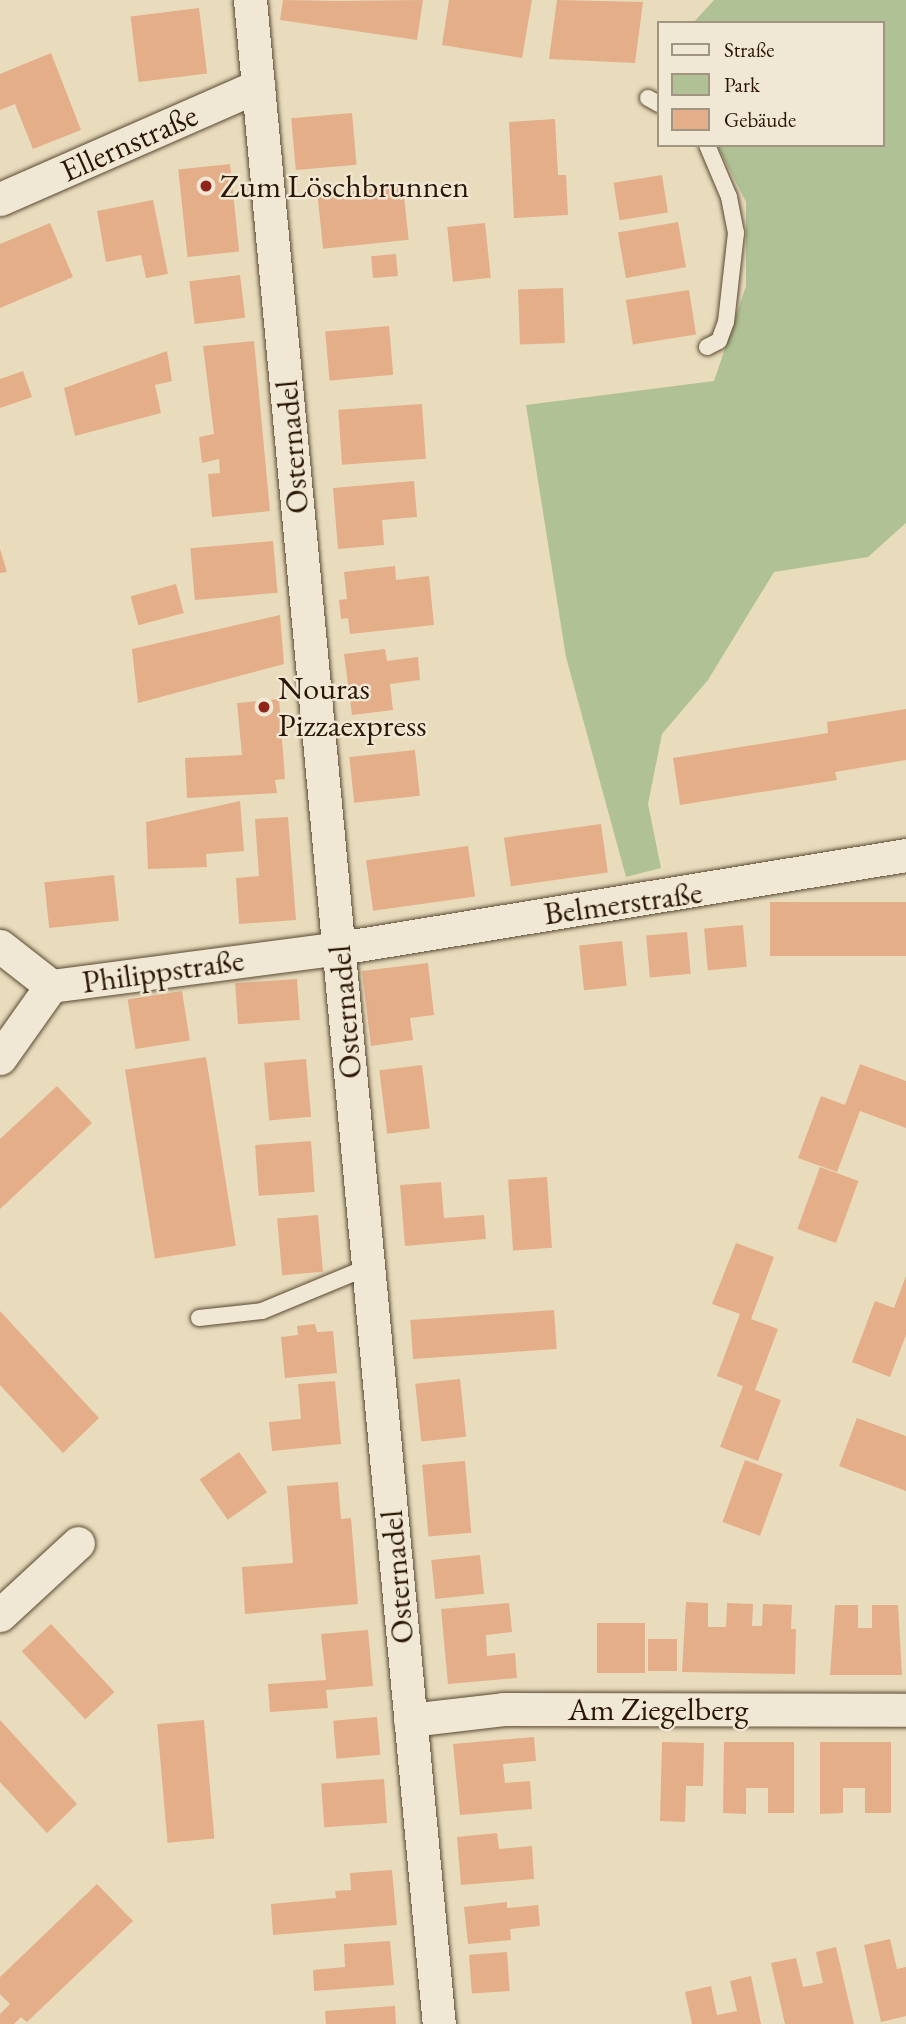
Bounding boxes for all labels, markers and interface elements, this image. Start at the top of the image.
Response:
legend [657,21,885,147]
text: Straße [724,36,775,63]
text: Park [724,71,760,98]
street label: Ellernstraße [55,96,203,190]
text: Gebäude [724,106,796,133]
place label: Zum Löschbrunnen [220,167,469,205]
marker: Zum Löschbrunnen [198,178,214,194]
street label: Osternadel [267,379,317,515]
place label: Nouras Pizzaexpress [278,670,427,745]
marker: Nouras Pizzaexpress [256,699,272,715]
street label: Belmerstraße [541,873,705,933]
street label: Philippstraße [80,941,246,1001]
street label: Osternadel [320,944,370,1080]
street label: Osternadel [372,1509,422,1645]
street label: Am Ziegelberg [568,1690,748,1728]

